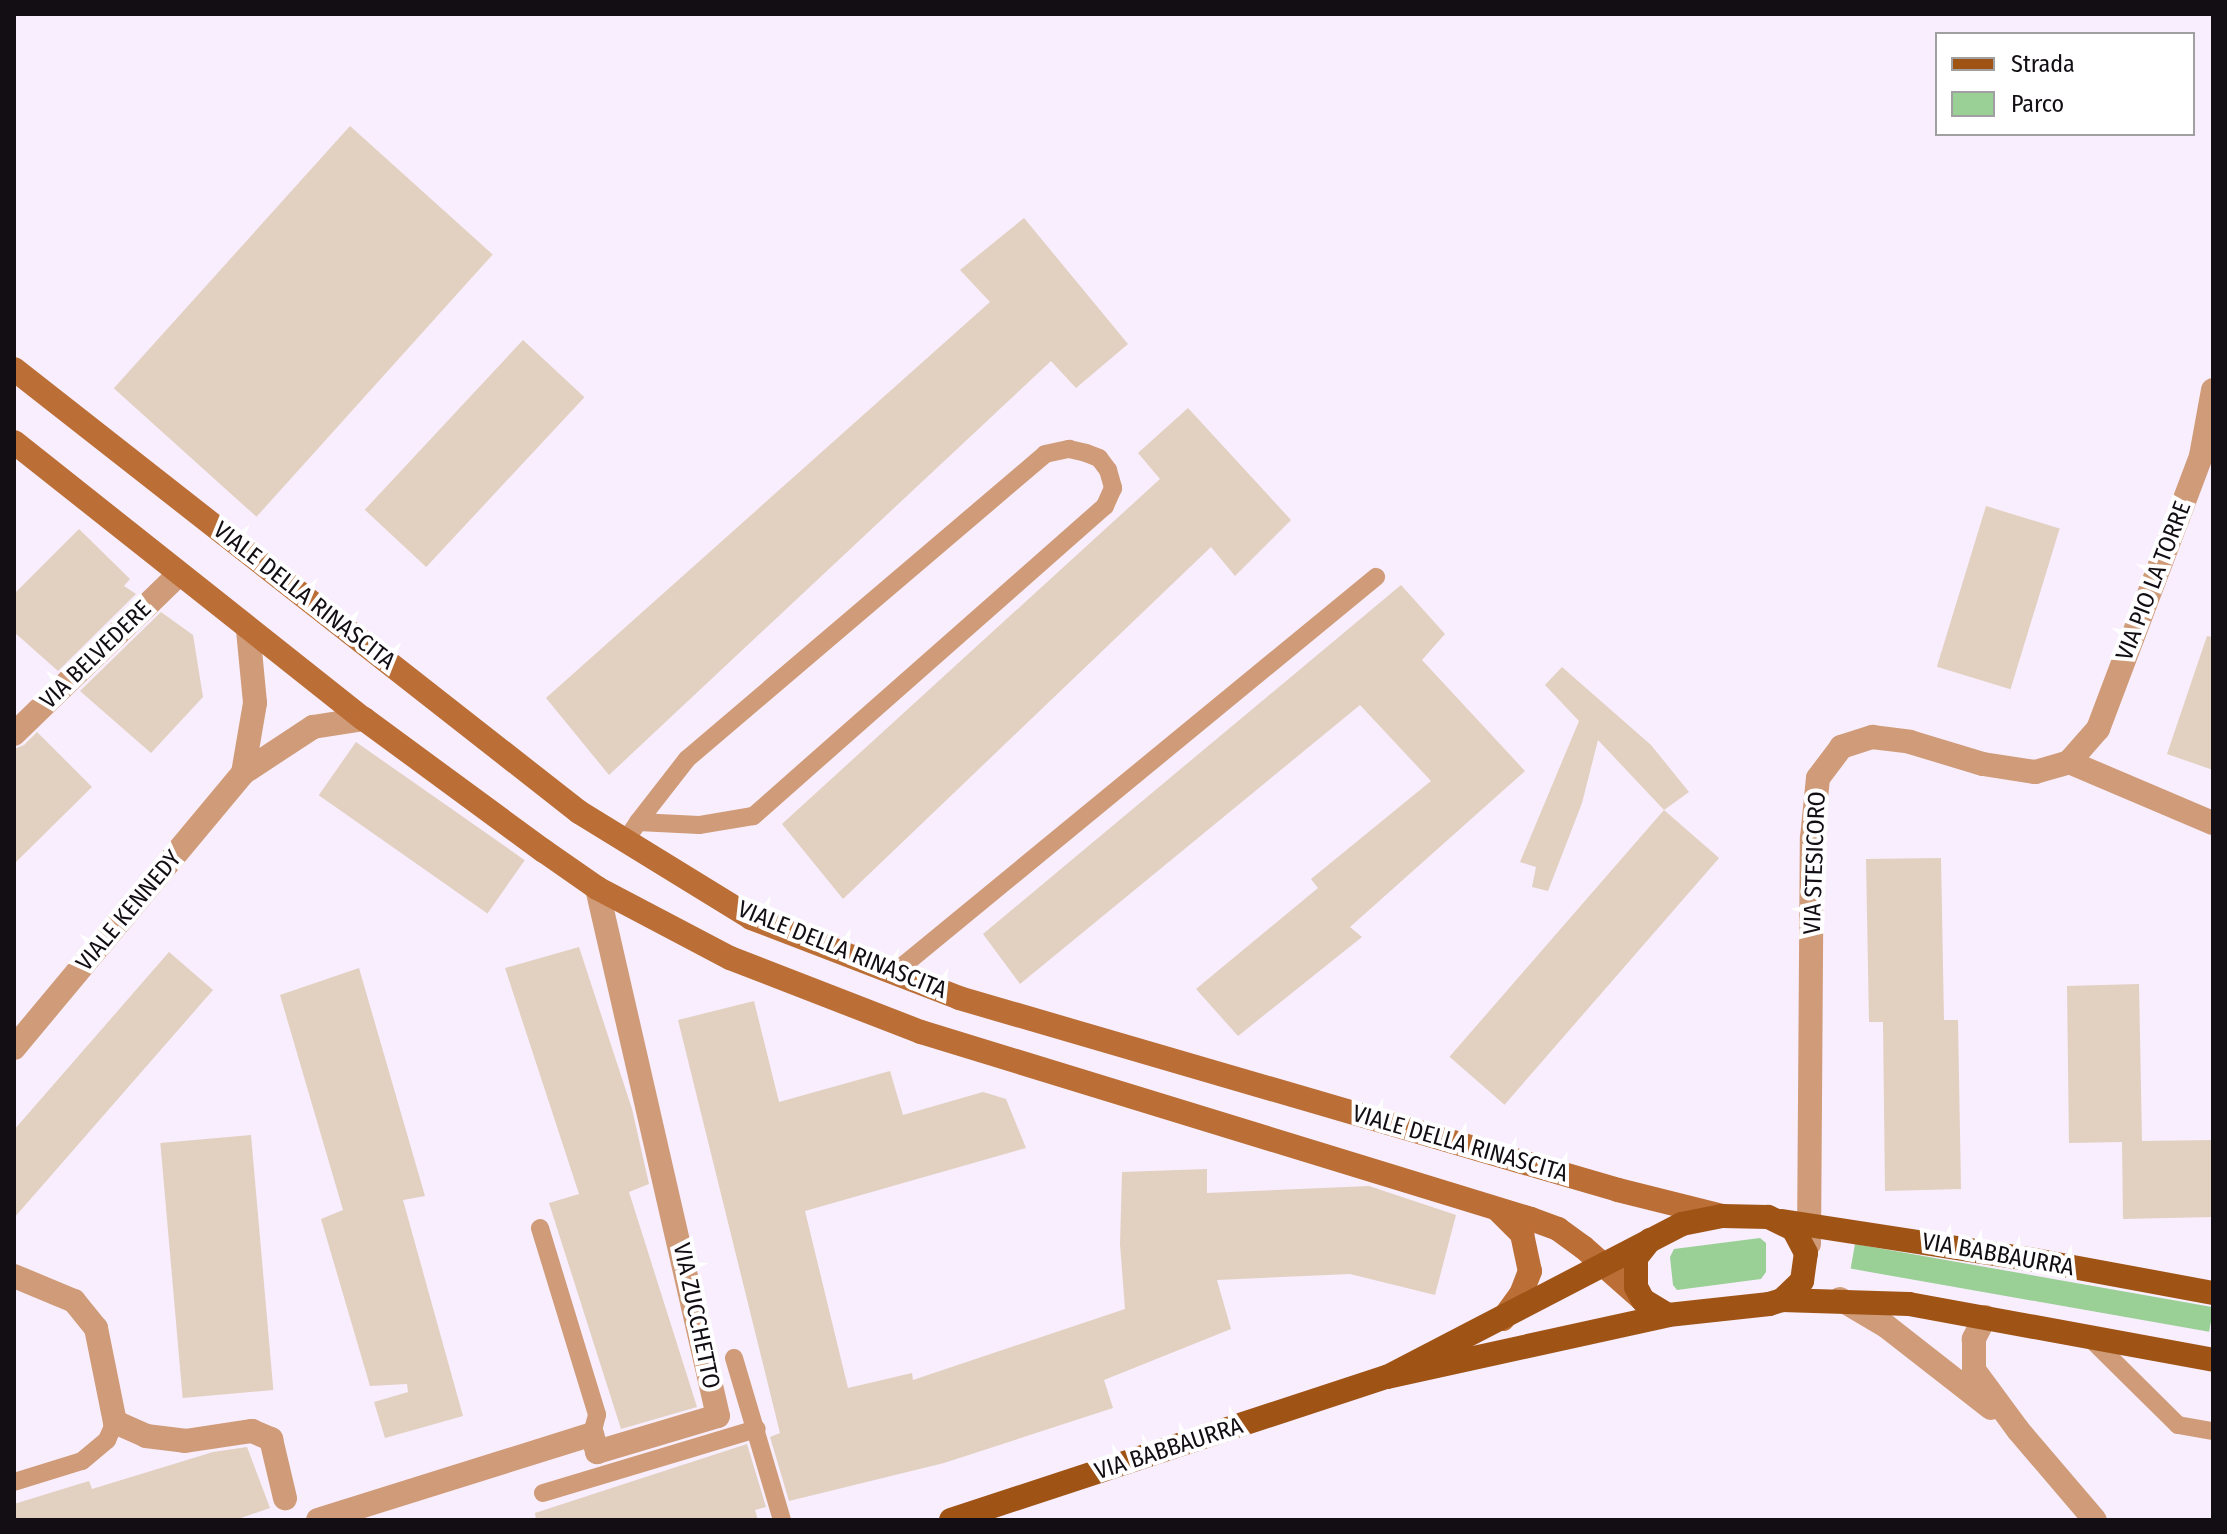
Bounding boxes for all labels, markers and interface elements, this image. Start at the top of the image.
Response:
legend [1935,32,2195,136]
text: Strada [2011,50,2075,78]
text: Parco [2011,90,2064,118]
street label: VIA PIO LA TORRE [2110,497,2198,665]
street label: VIALE DELLA RINASCITA [207,516,401,676]
street label: VIA BELVEDERE [35,595,157,715]
street label: VIA STESICORO [1798,791,1832,935]
street label: VIALE KENNEDY [70,845,188,977]
street label: VIALE DELLA RINASCITA [733,895,951,1005]
street label: VIALE DELLA RINASCITA [1349,1099,1571,1189]
street label: VIA BABBAURRA [1920,1227,2076,1283]
street label: VIA ZUCCHETTO [667,1241,725,1391]
street label: VIA BABBAURRA [1091,1412,1247,1486]

